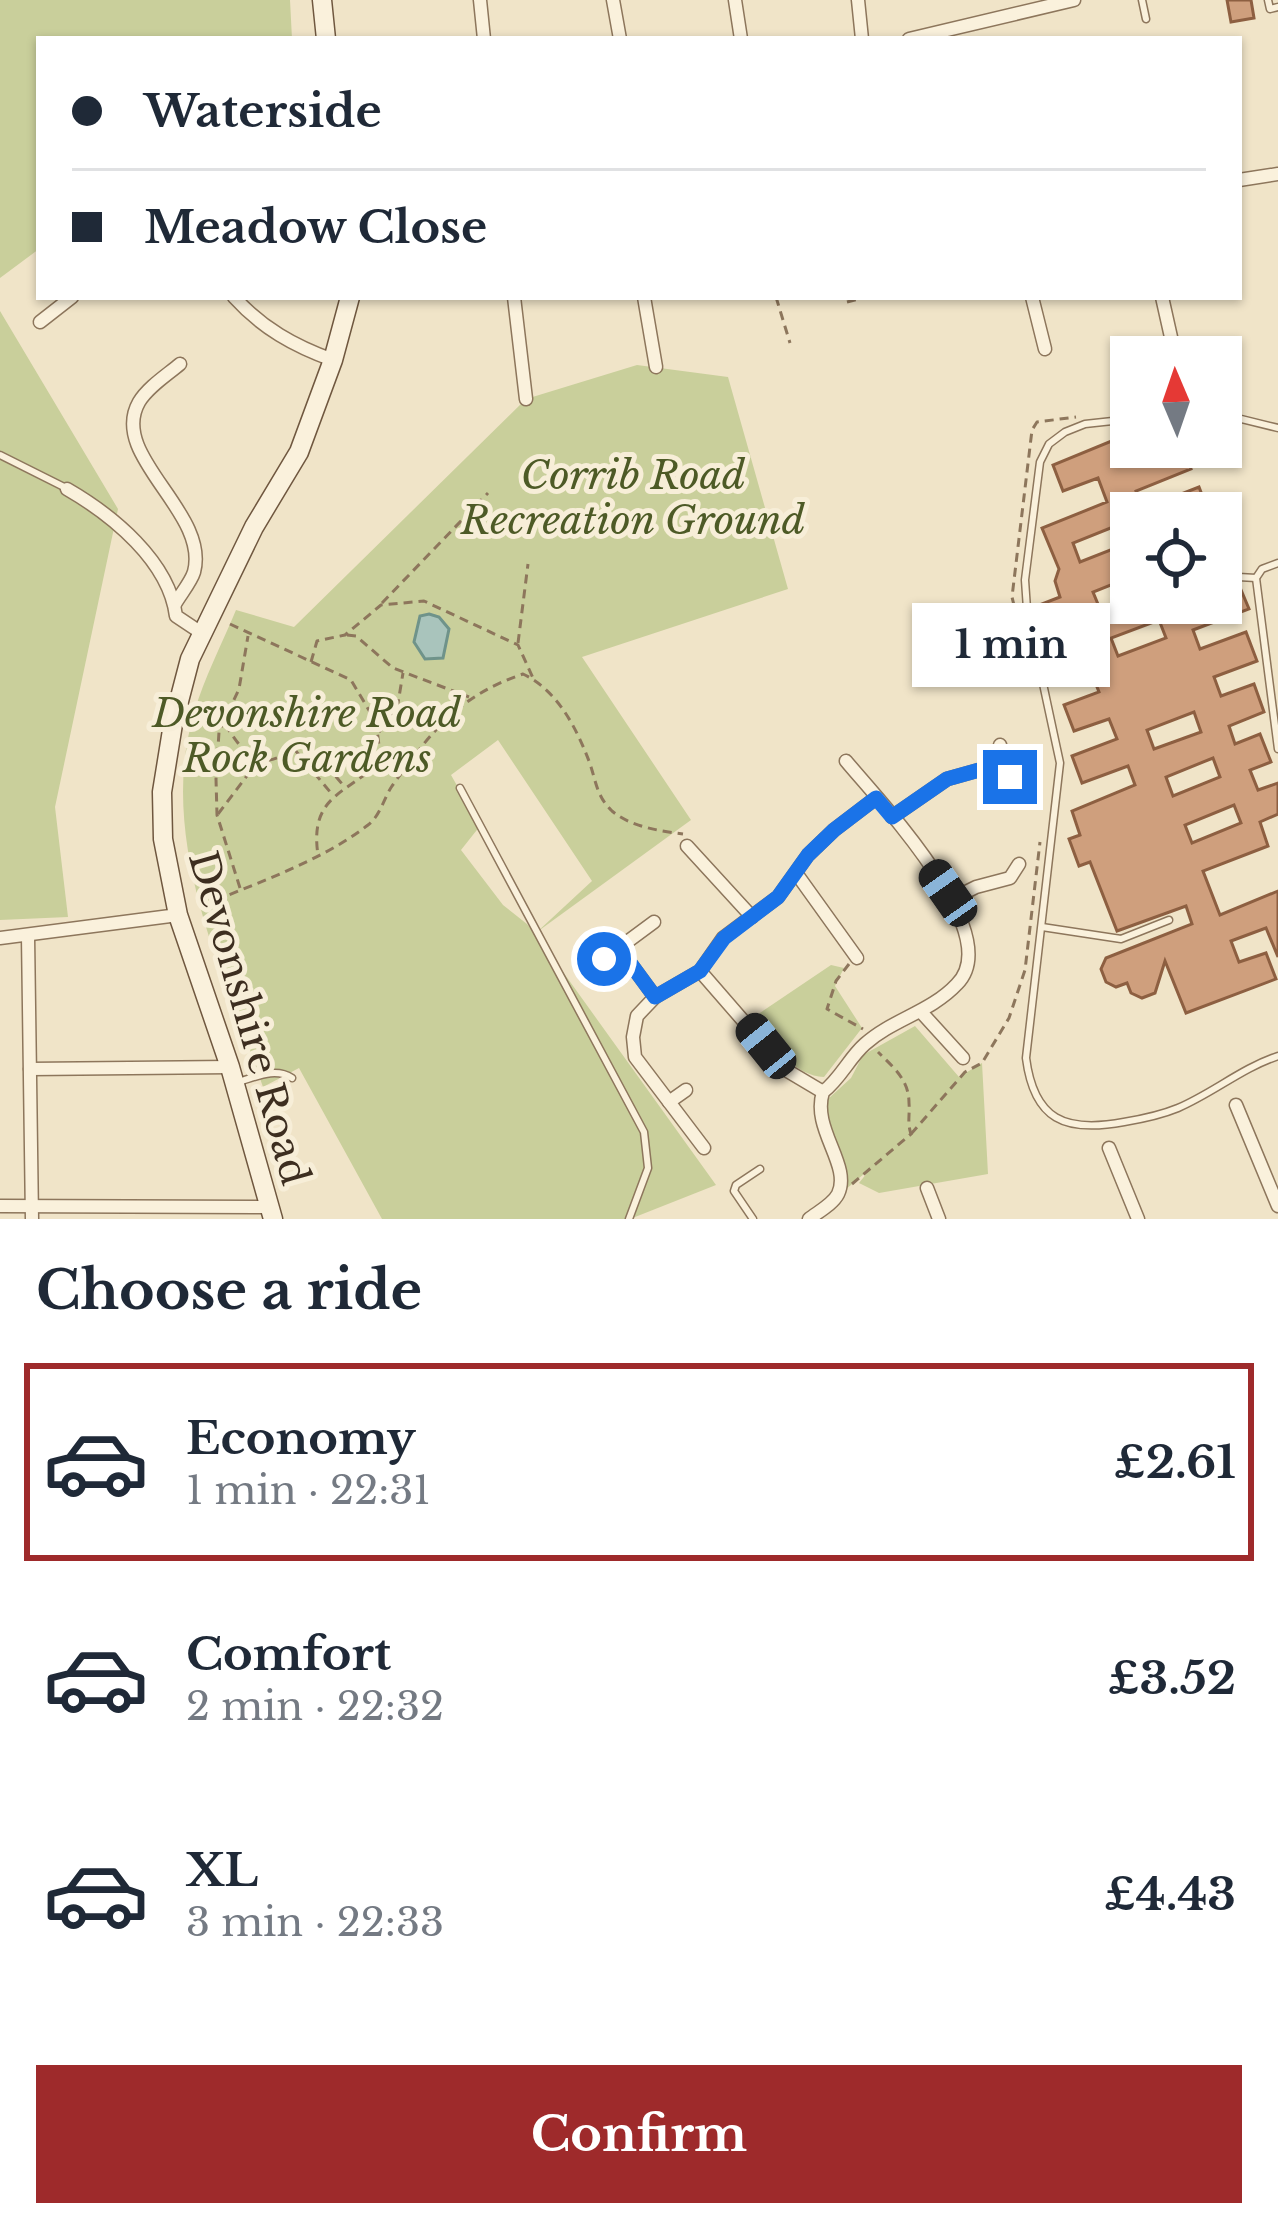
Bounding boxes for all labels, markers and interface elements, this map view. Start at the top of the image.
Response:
text: Waterside [144,83,382,139]
text: Meadow Close [144,199,487,255]
north arrow [1110,336,1242,468]
map controls [1110,336,1242,624]
park label: Corrib Road Recreation Ground [460,451,806,545]
button: locate [1110,492,1242,624]
callout: 1 min [911,603,1109,687]
text: 1 min [955,620,1067,669]
park label: Devonshire Road Rock Gardens [151,689,462,783]
route end [983,750,1037,804]
street label: Devonshire Road [178,845,320,1191]
car [913,853,983,933]
route start [577,932,631,986]
car [729,1007,803,1085]
text: Choose a ride [36,1257,422,1324]
icon: car [42,1408,150,1516]
text: Economy [186,1410,416,1466]
text: £2.61 [1114,1434,1236,1490]
text: 1 min · 22:31 [186,1466,431,1515]
icon: car [42,1624,150,1732]
text: Comfort [186,1626,391,1682]
text: £3.52 [1108,1650,1236,1706]
text: 2 min · 22:32 [186,1682,444,1731]
icon: car [42,1840,150,1948]
text: XL [186,1842,258,1898]
text: £4.43 [1104,1866,1236,1922]
text: 3 min · 22:33 [186,1898,444,1947]
button: Confirm [36,2065,1242,2203]

